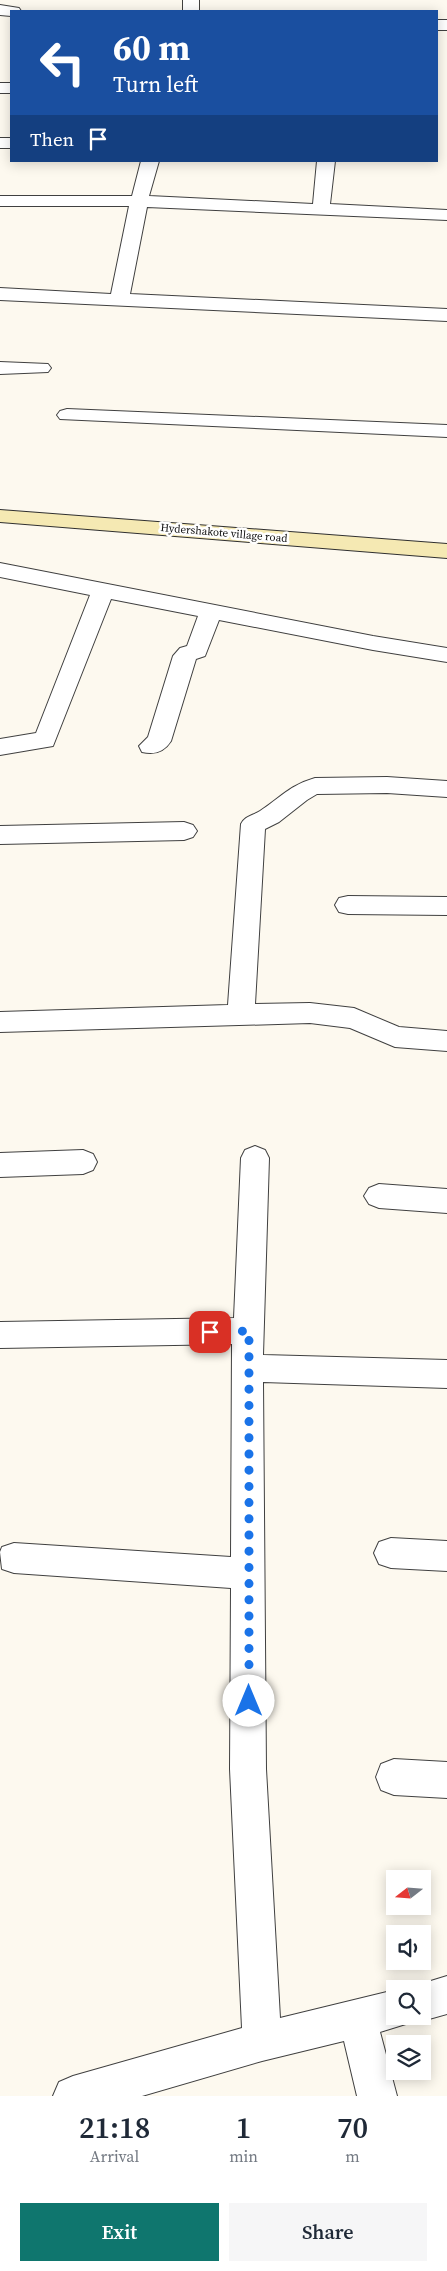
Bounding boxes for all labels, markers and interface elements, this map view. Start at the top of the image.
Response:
text: 60 m [113,24,190,72]
icon: left [30,30,95,95]
text: Turn left [113,69,198,99]
icon: arrive [84,125,112,153]
text: Then [30,126,74,152]
street label: Hydershakote village road [160,520,289,546]
pin [189,1311,231,1353]
icon: arrive [196,1318,224,1346]
position arrow [222,1674,274,1726]
north arrow [386,1870,431,1915]
map controls [386,1870,431,2080]
button: sound [386,1925,431,1970]
button: search [386,1980,431,2025]
button: layers [386,2035,431,2080]
text: 21:18 [79,2107,150,2148]
text: 1 [236,2107,251,2148]
text: 70 [337,2107,368,2148]
text: Arrival [90,2145,139,2167]
text: min [229,2145,258,2167]
text: m [345,2145,360,2167]
button: Exit [20,2203,219,2261]
button: Share [229,2203,427,2261]

